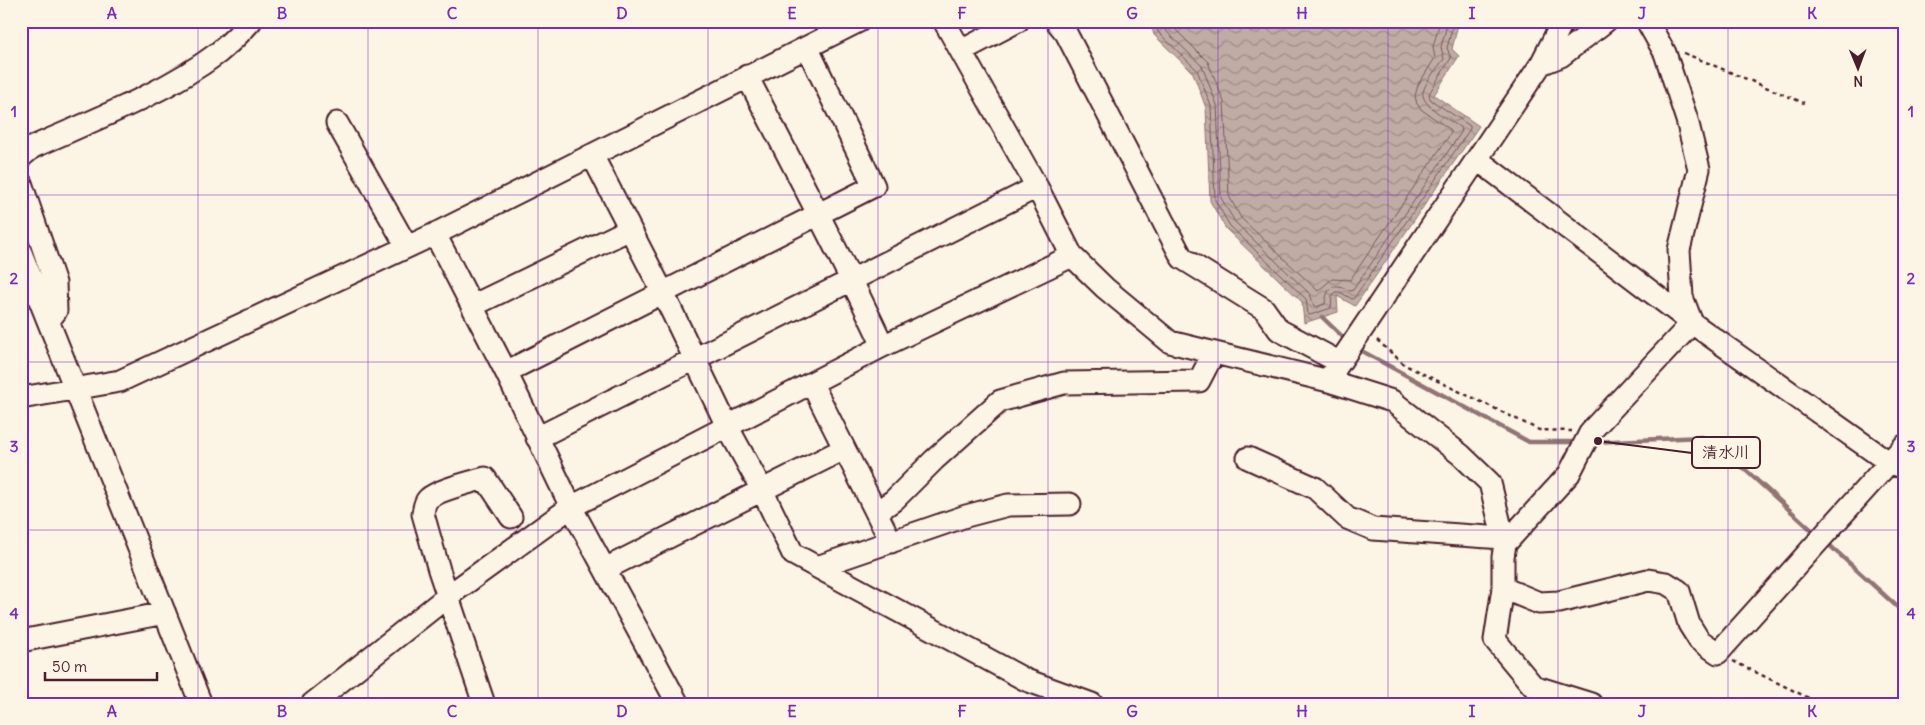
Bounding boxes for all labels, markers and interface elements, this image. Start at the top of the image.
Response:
text: A [107,3,117,23]
text: B [277,3,288,23]
text: C [447,3,458,23]
text: D [616,3,628,23]
text: E [787,3,797,23]
text: F [957,3,967,23]
text: G [1126,3,1138,23]
text: H [1296,3,1308,23]
text: I [1469,3,1476,23]
text: J [1638,3,1647,23]
text: K [1807,3,1817,23]
north arrow [1832,42,1882,92]
text: N [1853,72,1863,90]
text: 1 [11,101,17,121]
text: 1 [1908,101,1914,121]
text: 2 [10,268,19,288]
text: 2 [1907,268,1916,288]
text: 3 [9,436,19,456]
text: 3 [1906,436,1916,456]
callout: 清水川 [1692,437,1760,468]
text: 清水川 [1702,442,1750,462]
text: 4 [9,603,19,623]
text: 4 [1906,603,1916,623]
scale bar [45,650,158,682]
text: 50 m [52,657,87,676]
text: A [107,701,117,721]
text: B [277,701,288,721]
text: C [447,701,458,721]
text: D [616,701,628,721]
text: E [787,701,797,721]
text: F [957,701,967,721]
text: G [1126,701,1138,721]
text: H [1296,701,1308,721]
text: I [1469,701,1476,721]
text: J [1638,701,1647,721]
text: K [1807,701,1817,721]

